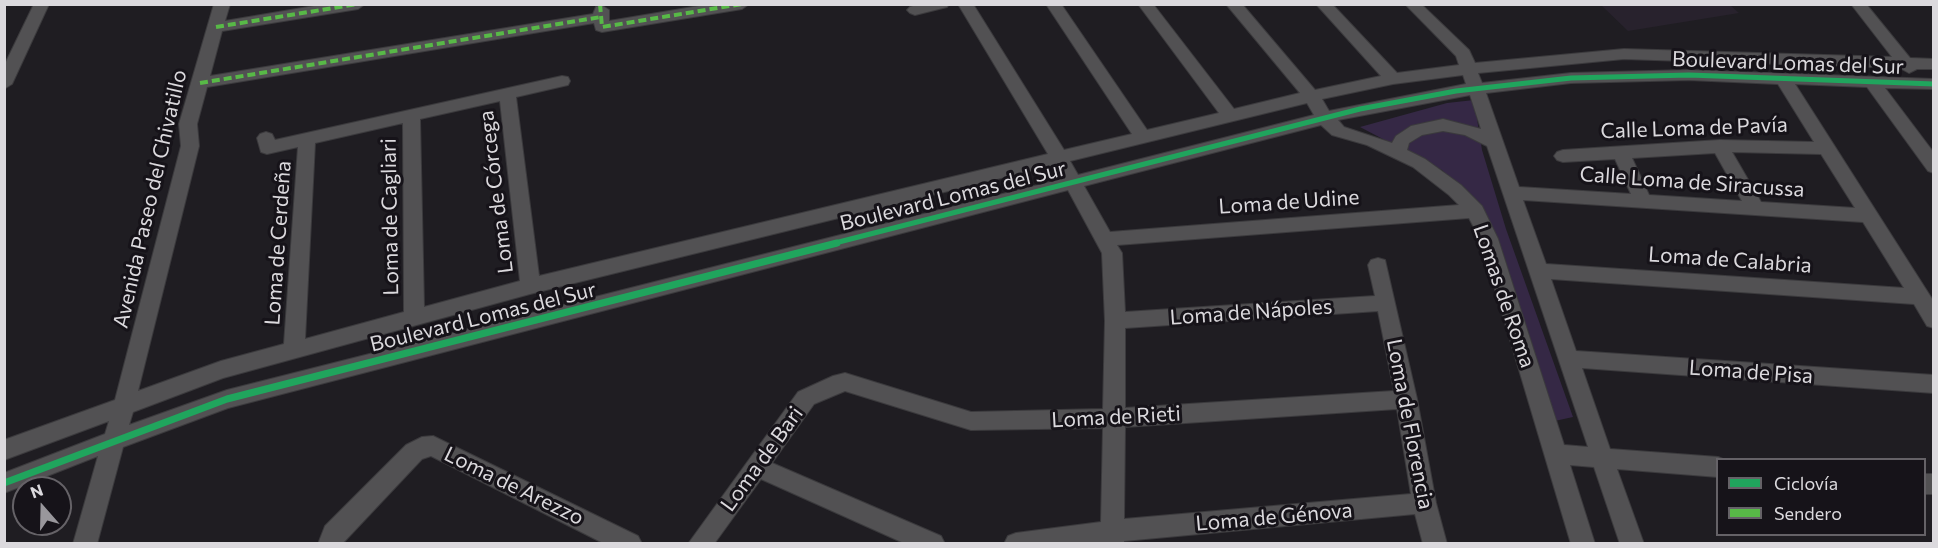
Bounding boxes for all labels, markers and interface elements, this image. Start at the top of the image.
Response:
street label: Boulevard Lomas del Sur [1672,46,1904,80]
street label: Avenida Paseo del Chivatillo [108,67,192,331]
street label: Loma de Córcega [474,109,518,275]
street label: Calle Loma de Pavía [1600,112,1788,144]
street label: Loma de Cagliari [376,138,404,296]
street label: Boulevard Lomas del Sur [837,156,1069,236]
street label: Loma de Cerdeña [260,160,296,326]
street label: Calle Loma de Siracussa [1579,162,1805,202]
street label: Loma de Udine [1218,185,1360,219]
street label: Lomas de Roma [1468,221,1540,371]
street label: Loma de Calabria [1647,242,1813,278]
street label: Boulevard Lomas del Sur [367,277,599,357]
street label: Loma de Nápoles [1169,294,1333,330]
street label: Loma de Florencia [1381,337,1439,511]
street label: Loma de Pisa [1688,355,1814,389]
street label: Loma de Rieti [1051,401,1181,433]
street label: Loma de Bari [716,402,808,516]
street label: Loma de Arezzo [440,441,588,531]
legend [1716,458,1926,536]
text: Ciclovía [1774,472,1838,494]
north arrow [12,476,72,536]
text: N [27,480,45,501]
street label: Loma de Génova [1195,498,1353,536]
text: Sendero [1774,502,1842,524]

